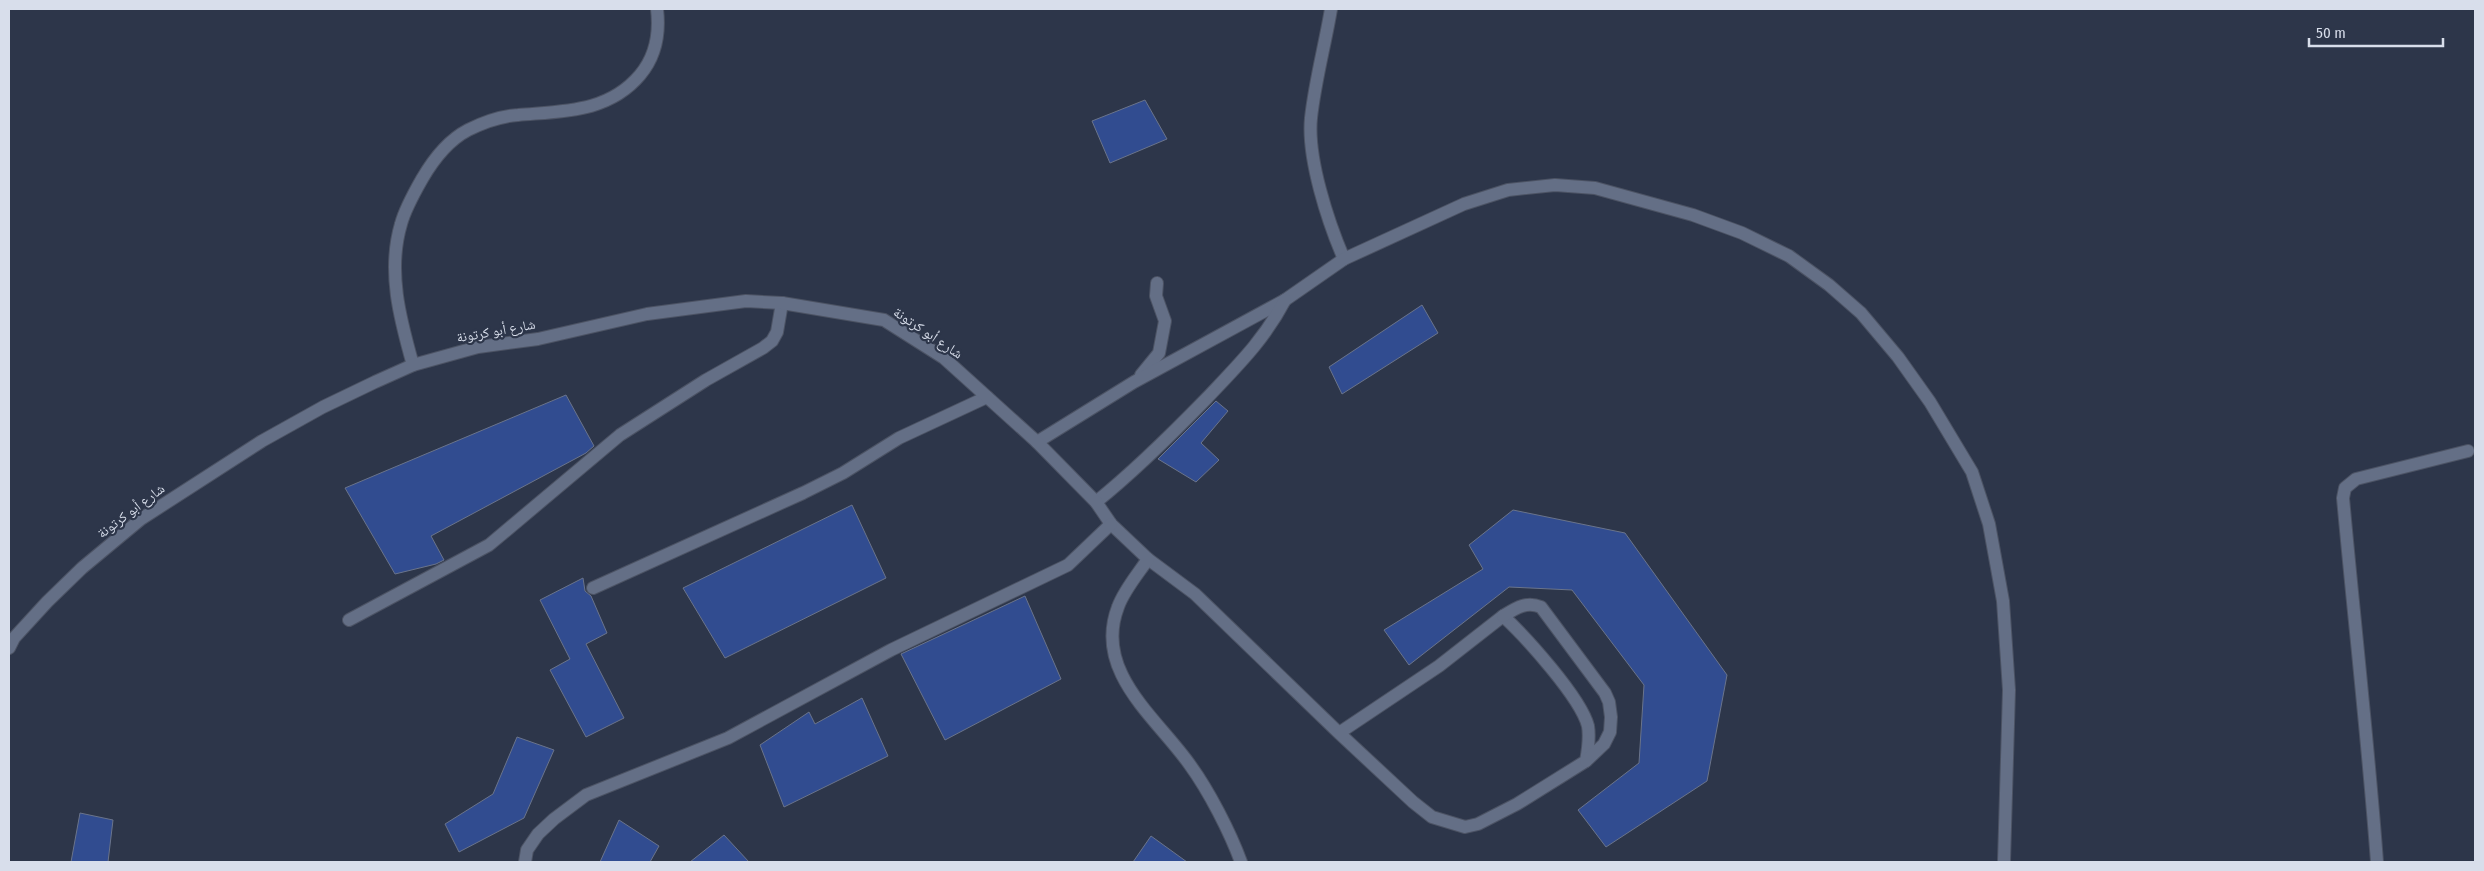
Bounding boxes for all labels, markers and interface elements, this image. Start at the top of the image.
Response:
scale bar [2309,15,2443,47]
text: 50 m [2316,24,2346,42]
street label: شارع أبو كرتونة [890,304,966,363]
street label: شارع أبو كرتونة [455,316,537,347]
street label: شارع أبو كرتونة [94,480,169,543]

